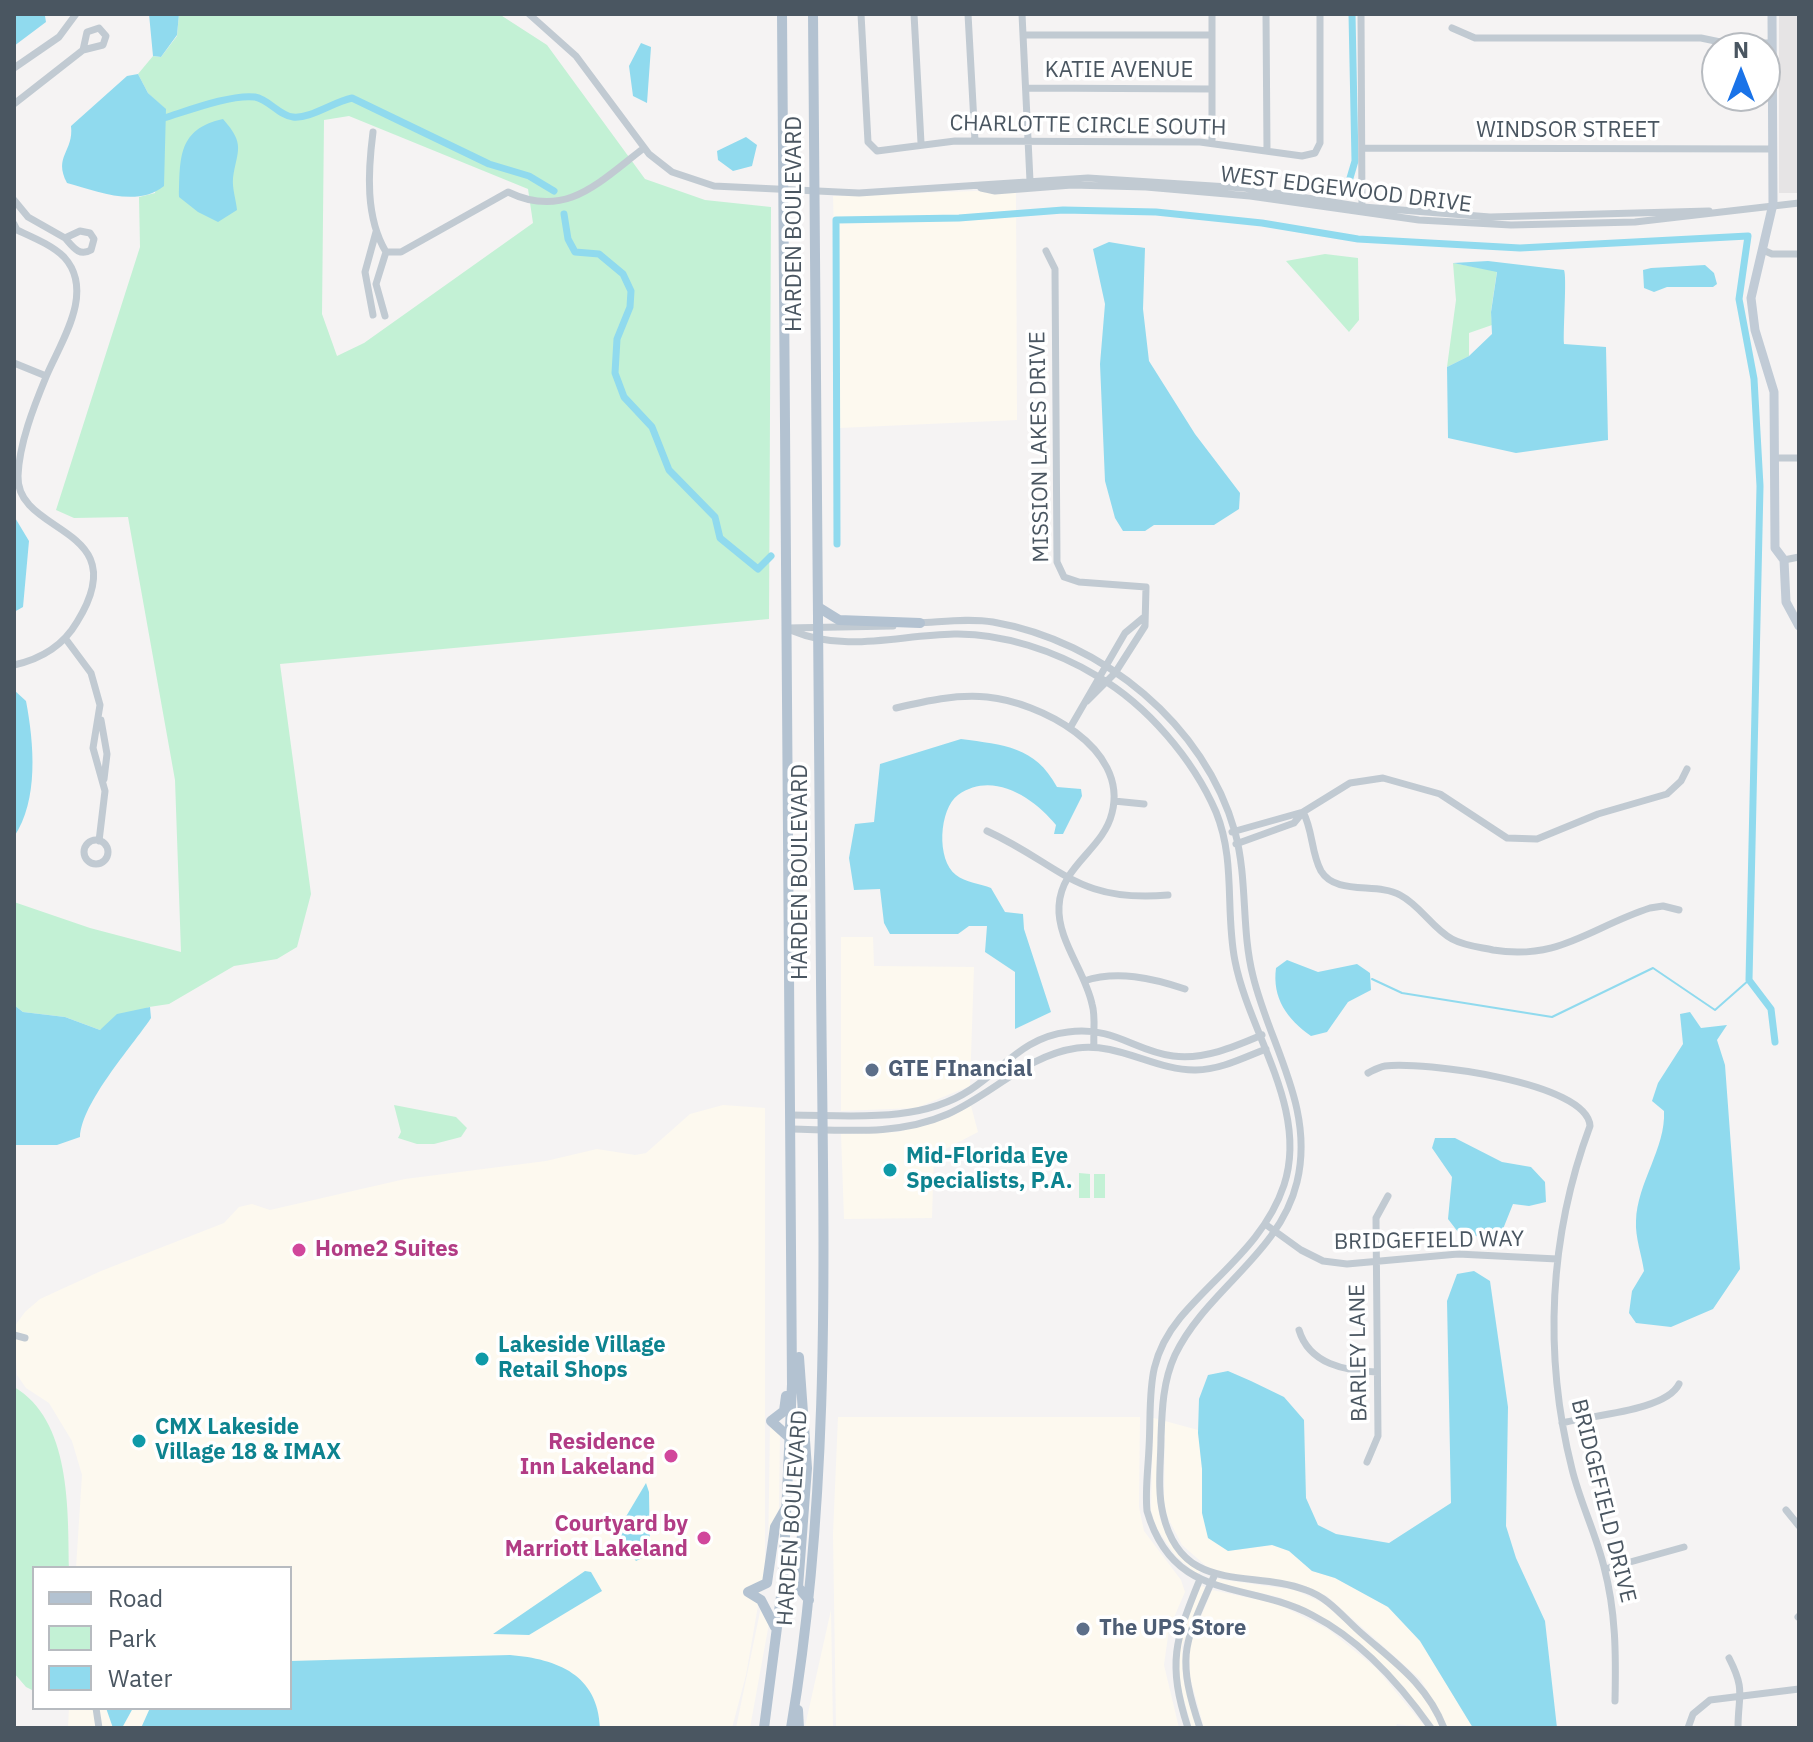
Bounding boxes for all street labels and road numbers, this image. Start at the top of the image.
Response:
street label: KATIE AVENUE [1045,58,1193,84]
street label: CHARLOTTE CIRCLE SOUTH [949,110,1227,142]
street label: HARDEN BOULEVARD [782,116,808,332]
street label: WINDSOR STREET [1476,118,1660,144]
street label: WEST EDGEWOOD DRIVE [1219,161,1473,219]
street label: MISSION LAKES DRIVE [1025,331,1055,563]
street label: HARDEN BOULEVARD [788,764,814,980]
street label: BRIDGEFIELD WAY [1334,1226,1524,1256]
street label: BARLEY LANE [1345,1284,1373,1422]
street label: BRIDGEFIELD DRIVE [1565,1396,1641,1606]
street label: HARDEN BOULEVARD [772,1409,814,1627]

